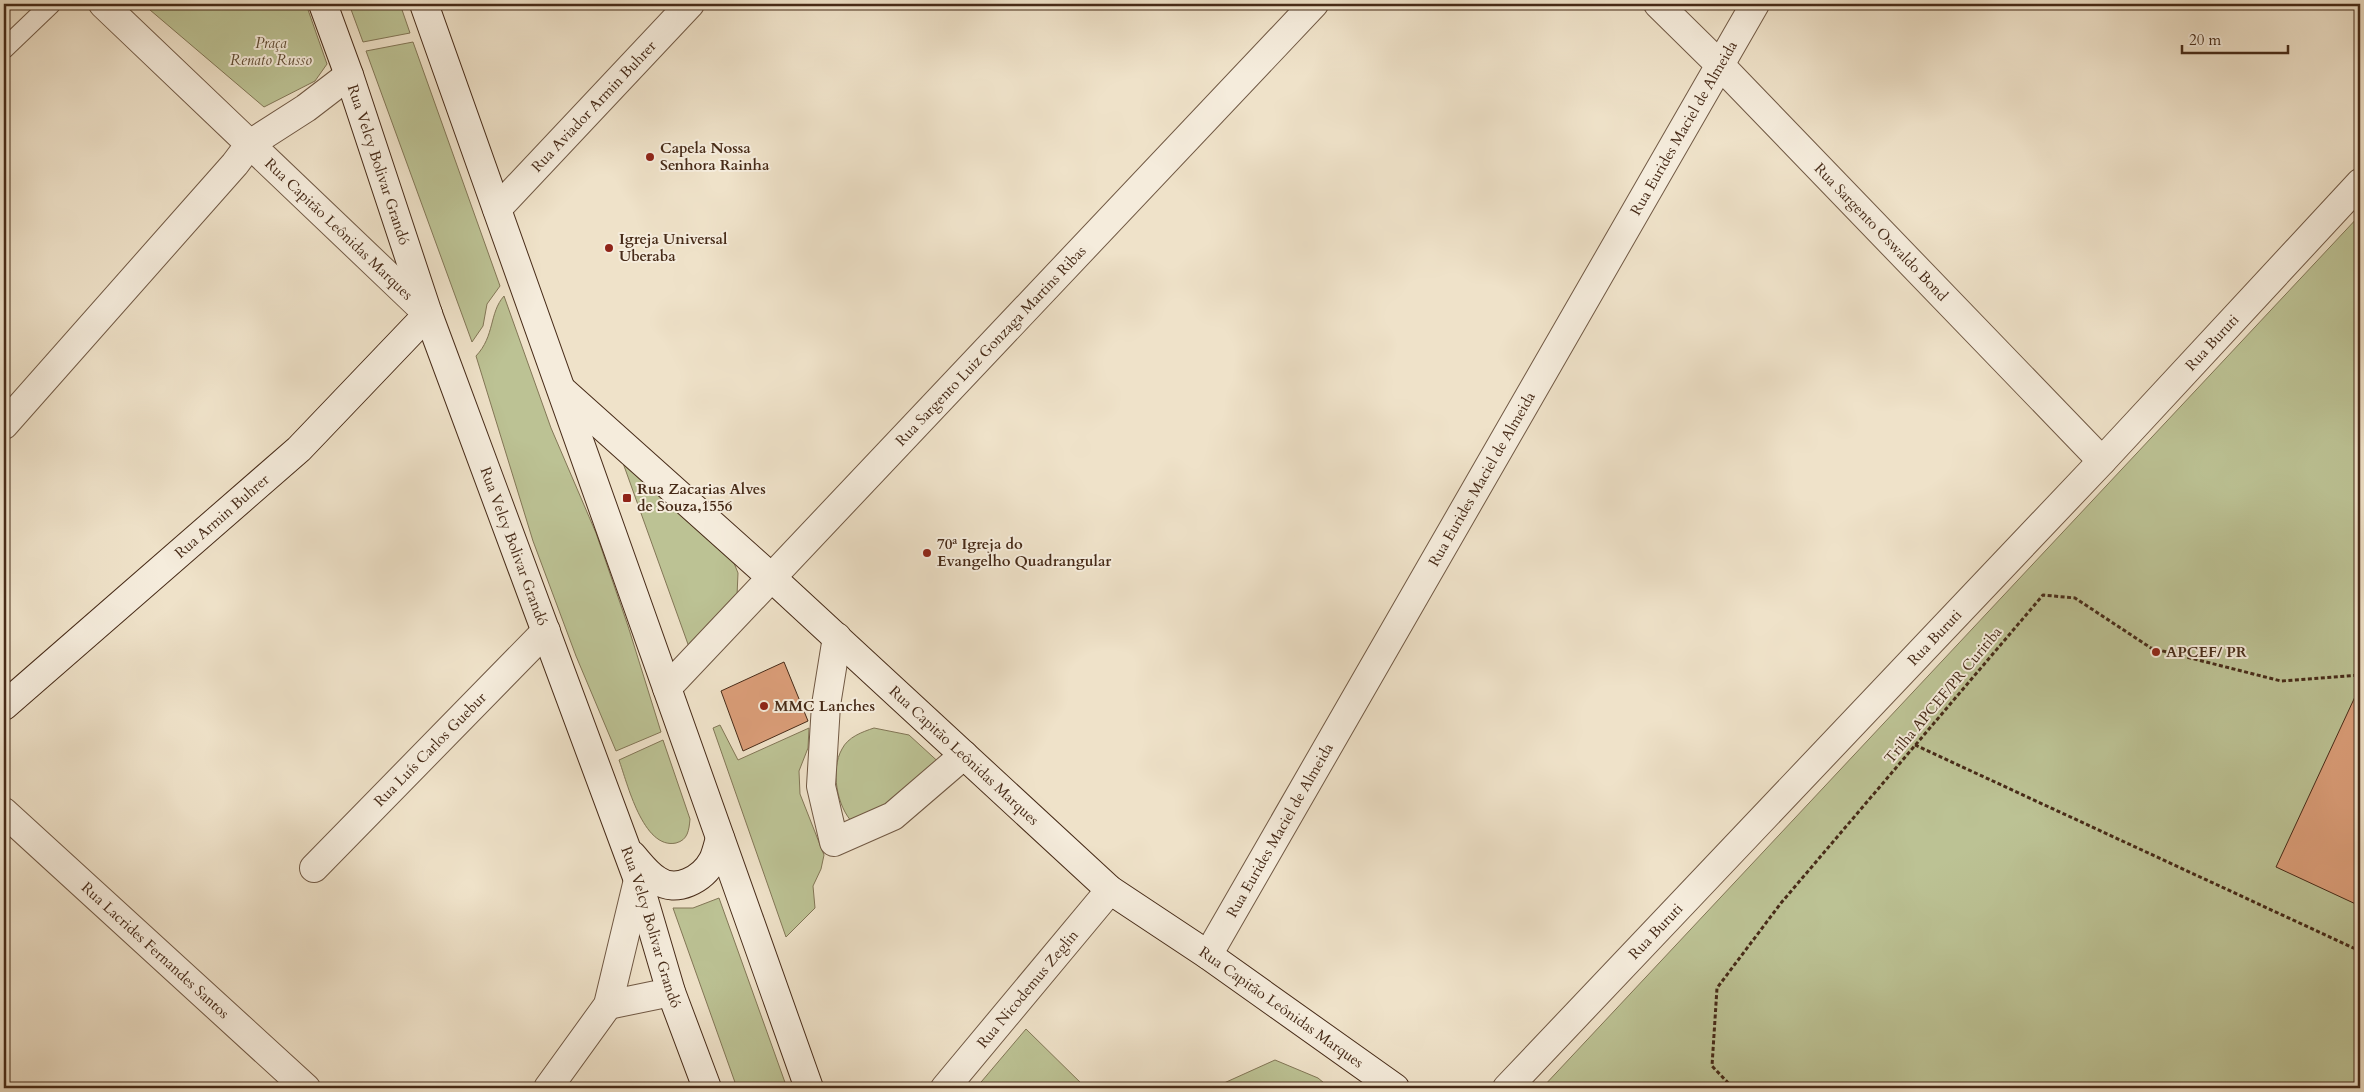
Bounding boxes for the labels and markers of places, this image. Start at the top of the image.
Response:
place label: Capela Nossa Senhora Rainha [660,138,770,175]
marker: Capela Nossa Senhora Rainha [644,151,656,163]
place label: Igreja Universal Uberaba [619,229,728,266]
marker: Igreja Universal Uberaba [603,242,615,254]
place label: Rua Zacarias Alves de Souza,1556 [637,479,766,516]
marker: Rua Zacarias Alves de Souza,1556 [621,492,633,504]
place label: 70ª Igreja do Evangelho Quadrangular [937,534,1112,571]
marker: 70ª Igreja do Evangelho Quadrangular [921,547,933,559]
place label: APCEF/ PR [2166,642,2247,662]
marker: APCEF/ PR [2150,646,2162,658]
place label: MMC Lanches [774,696,875,716]
marker: MMC Lanches [758,700,770,712]

